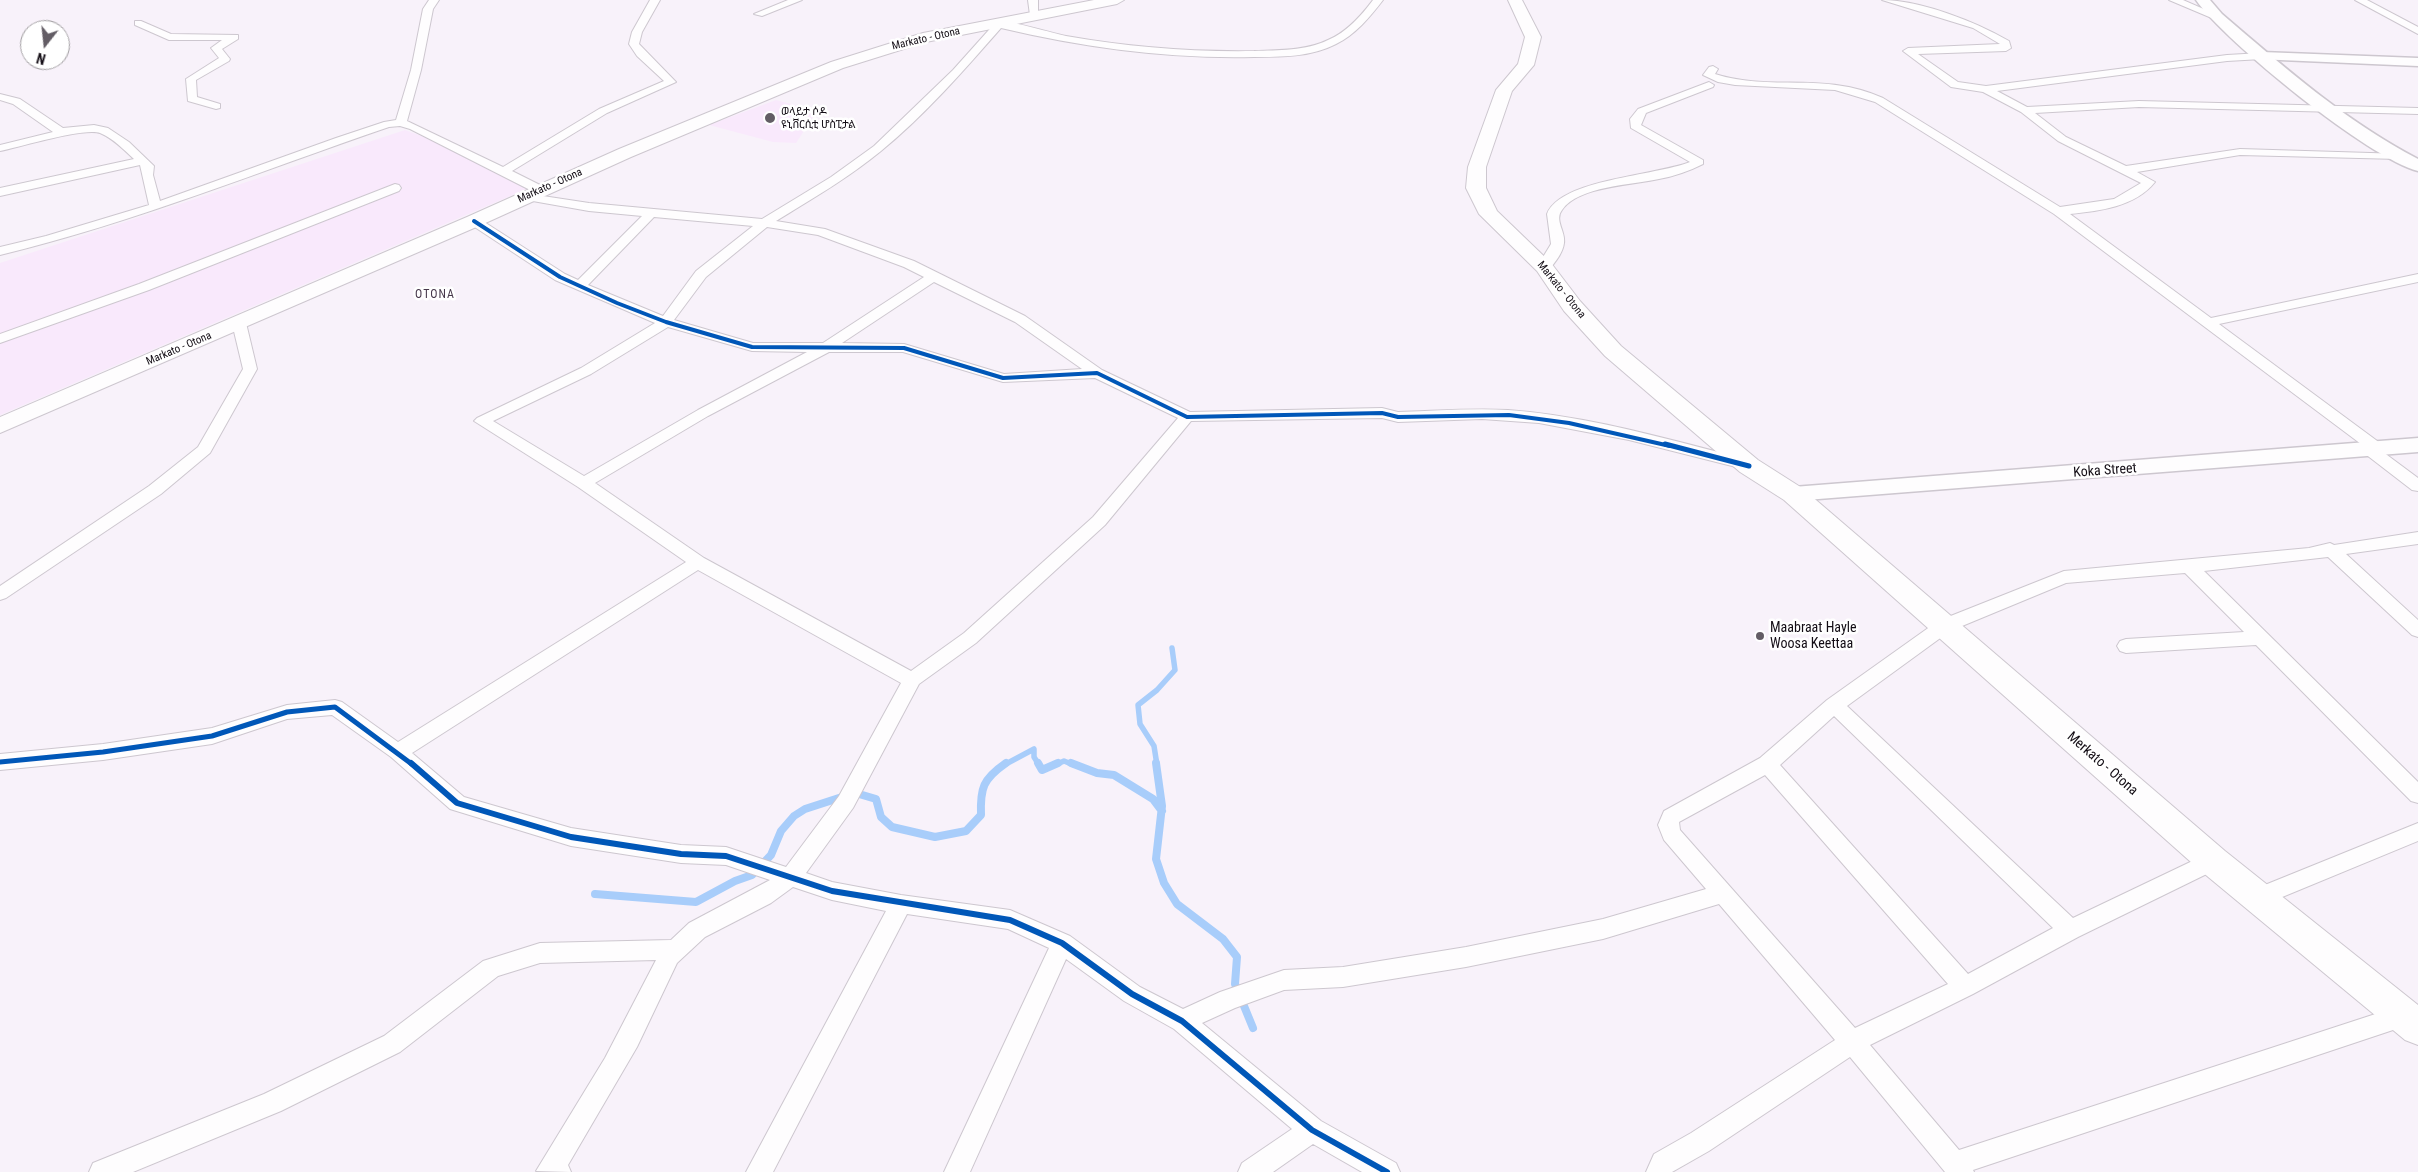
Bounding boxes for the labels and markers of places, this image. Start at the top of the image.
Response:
place label: ወላይታ ሶዶ ዩኒቨርሲቲ ሆስፒታል [781,105,856,131]
marker: ወላይታ ሶዶ ዩኒቨርሲቲ ሆስፒታል [763,111,777,125]
place label: Maabraat Hayle Woosa Keettaa [1770,620,1857,652]
marker: Maabraat Hayle Woosa Keettaa [1754,630,1766,642]

